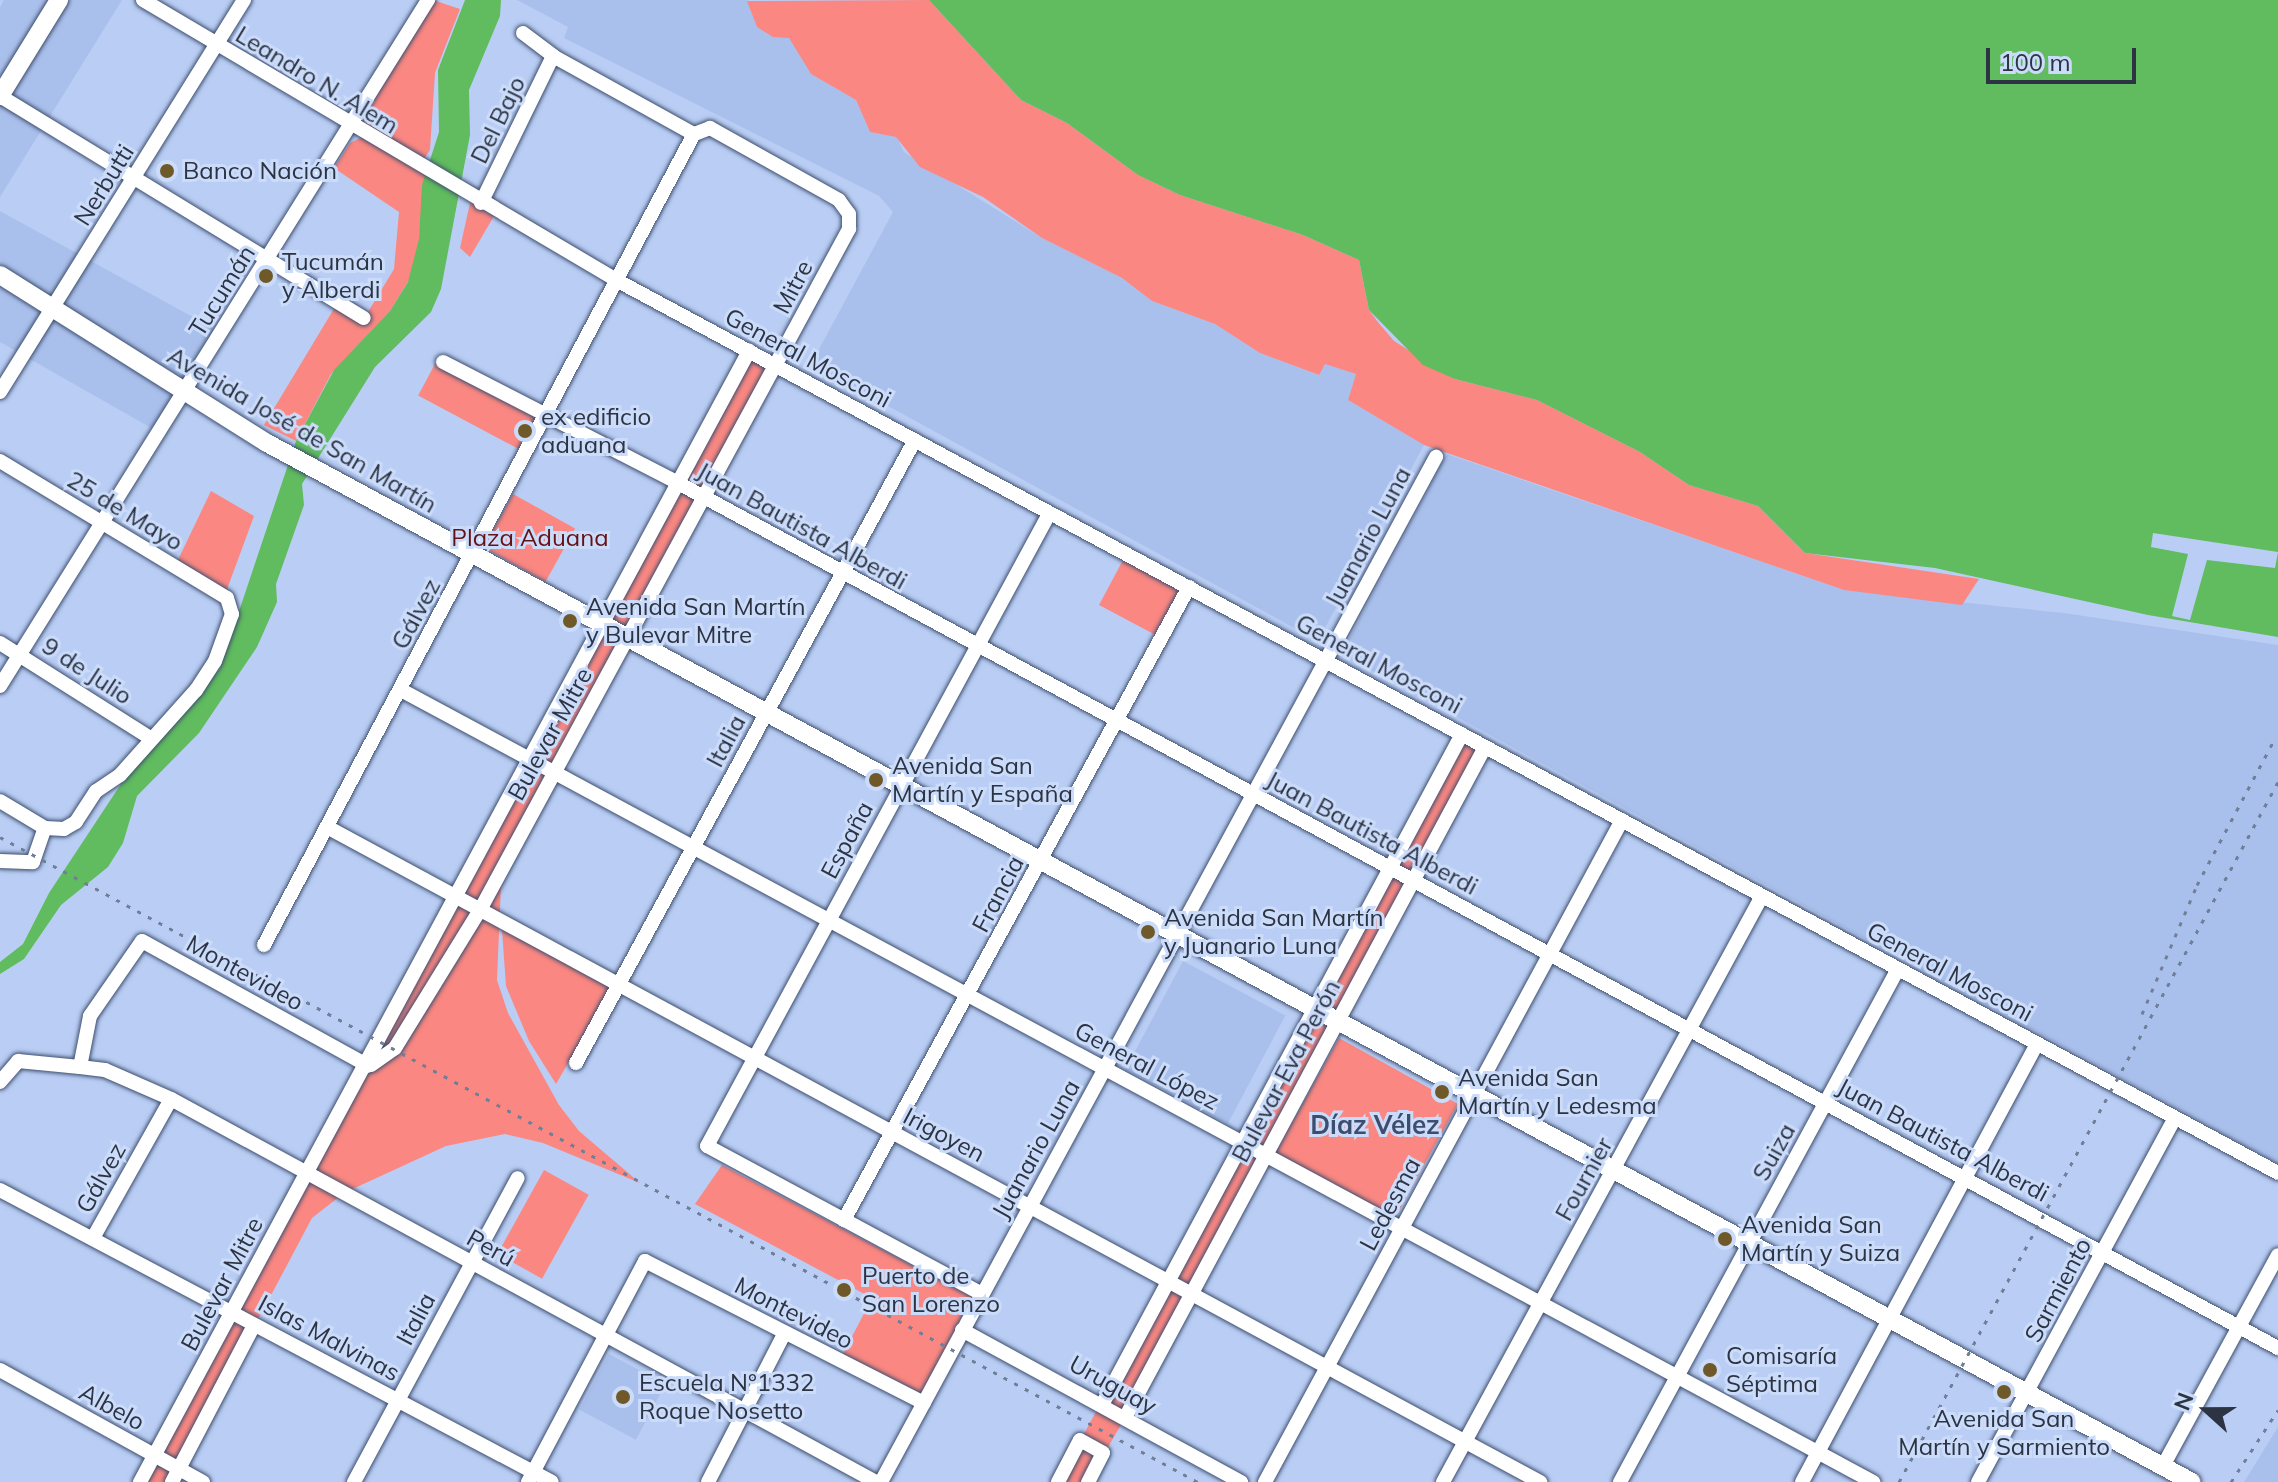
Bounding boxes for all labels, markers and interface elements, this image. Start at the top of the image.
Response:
street label: Leandro N. Alem [230,20,404,140]
scale bar [1990,32,2140,82]
text: 100 m [2000,47,2071,77]
street label: Del Bajo [465,72,531,168]
street label: Nerbutti [68,139,140,231]
place label: Banco Nación [183,157,337,185]
marker: Banco Nación [158,162,176,180]
street label: Tucumán [183,240,261,342]
place label: Tucumán y Alberdi [282,248,384,304]
street label: Mitre [767,255,819,319]
marker: Tucumán y Alberdi [257,267,275,285]
street label: General Mosconi [720,302,896,414]
street label: Avenida José de San Martín [162,341,442,519]
place label: ex edificio aduana [541,403,651,459]
marker: ex edificio aduana [516,422,534,440]
street label: Juan Bautista Alberdi [692,456,912,596]
street label: Juanario Luna [1319,462,1417,612]
street label: 25 de Mayo [62,465,188,557]
park label: Plaza Aduana [451,524,609,552]
street label: Gálvez [386,574,446,654]
place label: Avenida San Martín y Bulevar Mitre [586,593,806,649]
street label: General Mosconi [1291,608,1467,720]
marker: Avenida San Martín y Bulevar Mitre [561,612,579,630]
street label: 9 de Julio [37,631,137,711]
street label: Bulevar Mitre [502,663,598,805]
street label: Italia [700,710,752,772]
place label: Avenida San Martín y España [892,752,1073,808]
street label: Juan Bautista Alberdi [1261,765,1483,901]
marker: Avenida San Martín y España [867,771,885,789]
street label: España [815,797,879,883]
street label: Francia [966,851,1030,937]
place label: Avenida San Martín y Juanario Luna [1164,904,1384,960]
street label: General Mosconi [1862,916,2038,1028]
marker: Avenida San Martín y Juanario Luna [1139,923,1157,941]
street label: Montevideo [182,929,308,1017]
street label: Bulevar Eva Perón [1226,975,1346,1167]
street label: General López [1070,1016,1224,1116]
place label: Avenida San Martín y Ledesma [1458,1064,1657,1120]
street label: Juan Bautista Alberdi [1832,1072,2054,1208]
street label: Juanario Luna [986,1075,1086,1223]
marker: Avenida San Martín y Ledesma [1433,1083,1451,1101]
street label: Irigoyen [898,1102,990,1168]
district label: Díaz Vélez [1310,1109,1440,1141]
street label: Suiza [1747,1118,1801,1186]
street label: Fournier [1549,1132,1619,1226]
street label: Gálvez [70,1138,132,1218]
street label: Ledesma [1354,1153,1426,1255]
place label: Avenida San Martín y Suiza [1741,1211,1900,1267]
street label: Bulevar Mitre [175,1212,269,1356]
street label: Perú [462,1223,520,1273]
marker: Avenida San Martín y Suiza [1716,1230,1734,1248]
street label: Sarmiento [2019,1233,2097,1347]
place label: Puerto de San Lorenzo [862,1262,1000,1318]
street label: Montevideo [730,1271,858,1355]
marker: Puerto de San Lorenzo [833,1279,855,1301]
street label: Italia [390,1288,442,1350]
street label: Islas Malvinas [253,1289,405,1387]
place label: Comisaría Séptima [1726,1342,1837,1398]
street label: Uruguay [1064,1349,1162,1421]
marker: Comisaría Séptima [1701,1361,1719,1379]
place label: Escuela N°1332 Roque Nosetto [639,1369,814,1425]
north arrow [2166,1370,2246,1450]
street label: Albelo [74,1377,150,1437]
marker: Avenida San Martín y Sarmiento [1995,1383,2013,1401]
marker: Escuela N°1332 Roque Nosetto [614,1388,632,1406]
text: N [2168,1389,2200,1414]
place label: Avenida San Martín y Sarmiento [1898,1405,2110,1461]

